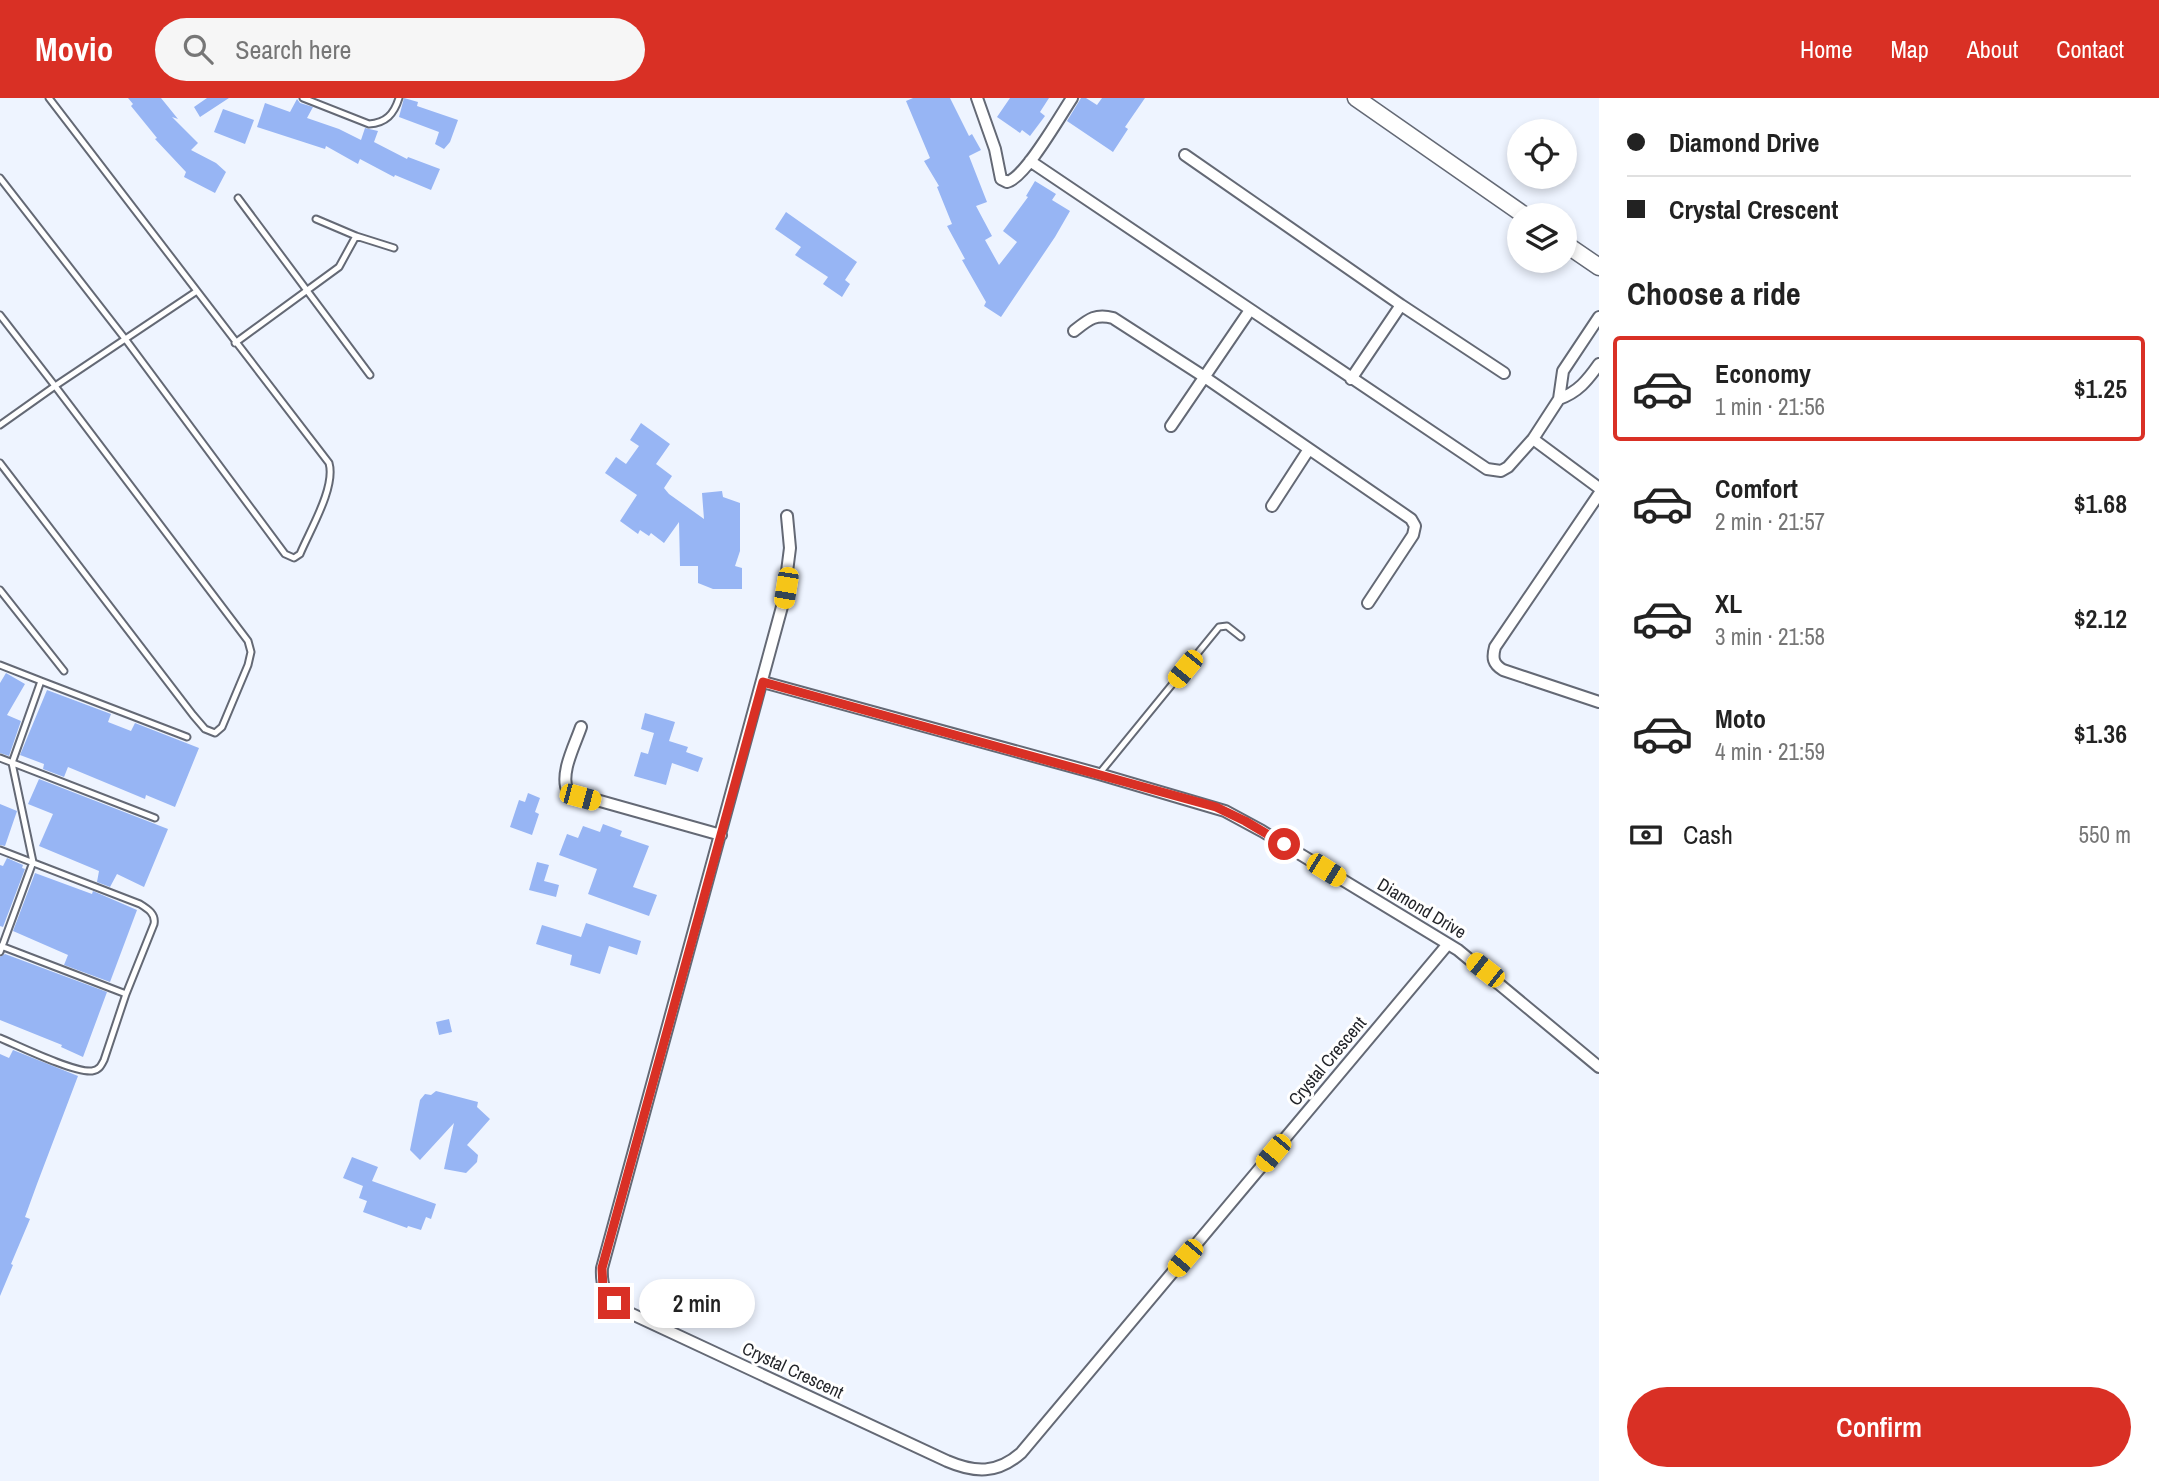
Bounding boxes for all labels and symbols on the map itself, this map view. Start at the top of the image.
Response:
car [773,566,800,610]
car [1164,646,1207,692]
car [557,781,604,813]
route start [1268,828,1300,860]
car [1303,850,1350,890]
street label: Diamond Drive [1373,872,1471,944]
car [1462,949,1509,991]
street label: Crystal Crescent [1282,1011,1372,1111]
car [1252,1130,1295,1176]
car [1164,1235,1207,1281]
callout: 2 min [638,1278,754,1328]
route end [598,1287,630,1319]
street label: Crystal Crescent [738,1336,848,1404]

